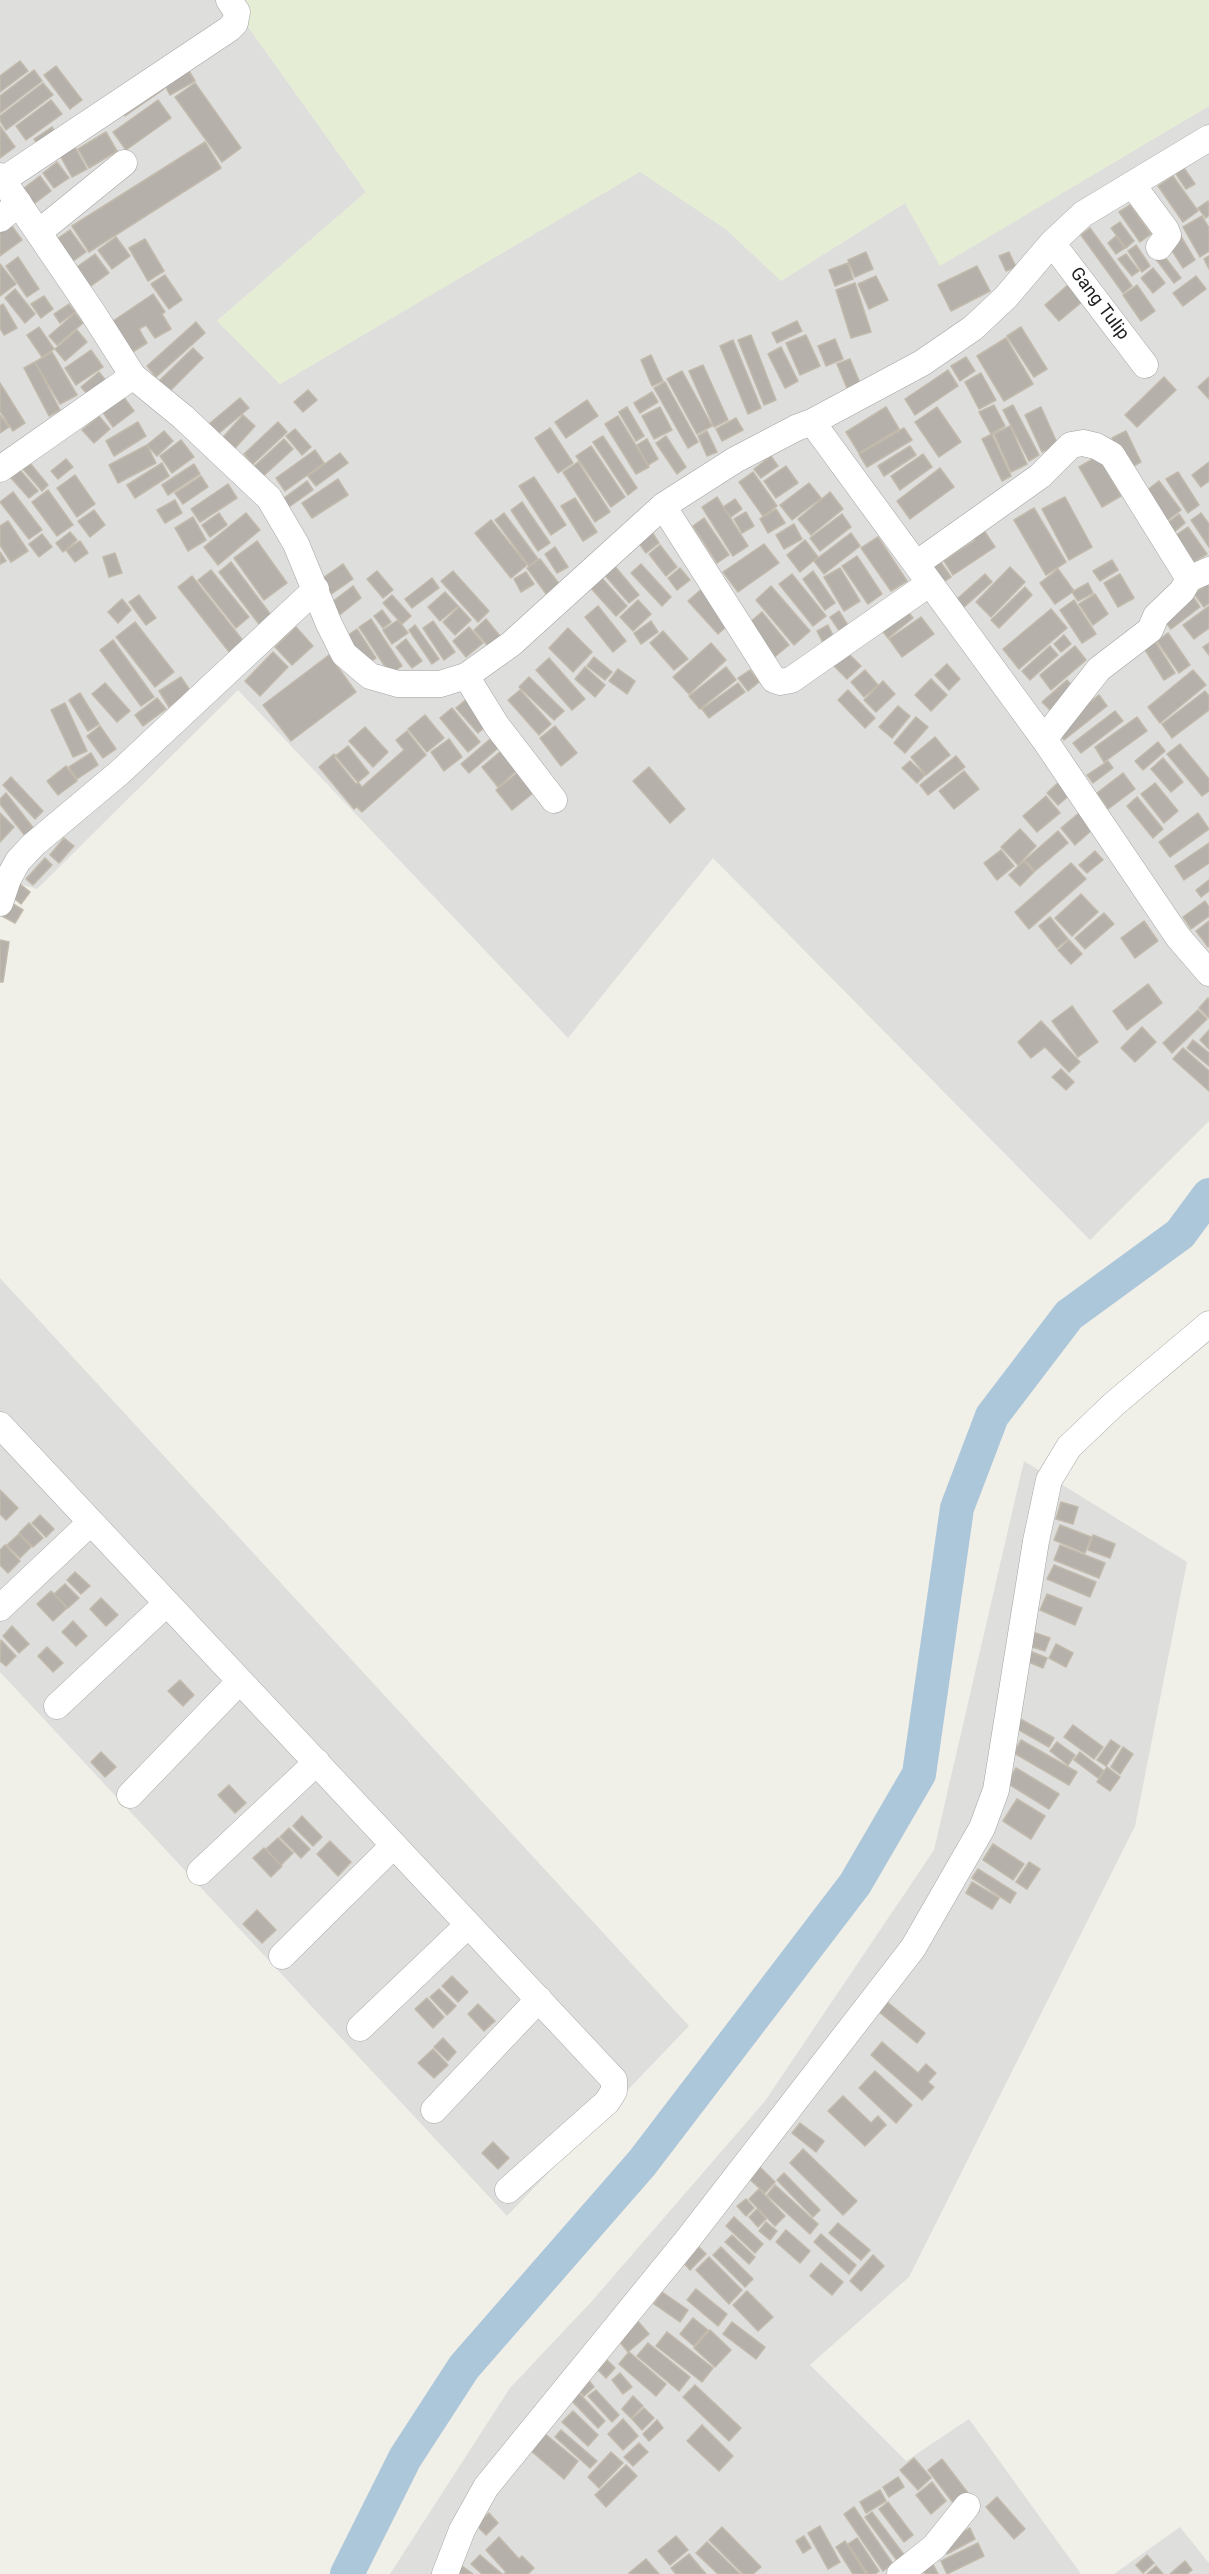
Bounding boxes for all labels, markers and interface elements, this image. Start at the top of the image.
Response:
street label: Gang Tulip [1065,263,1133,345]

